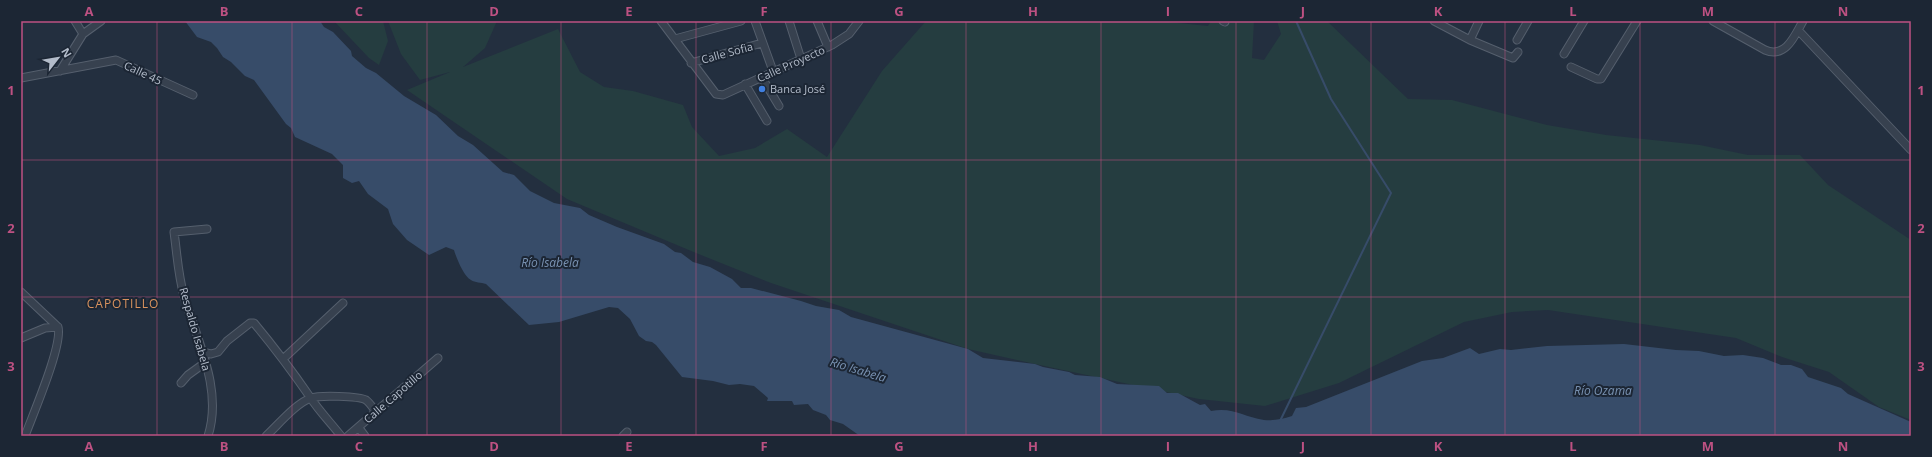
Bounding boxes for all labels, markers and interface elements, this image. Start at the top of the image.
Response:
text: A [85,2,94,20]
text: B [220,2,229,20]
text: C [355,2,363,20]
text: D [489,2,499,20]
text: E [625,2,633,20]
text: F [760,2,768,20]
text: G [894,2,904,20]
text: H [1028,2,1038,20]
text: I [1166,2,1170,20]
text: J [1300,2,1305,20]
text: K [1434,2,1443,20]
text: L [1569,2,1577,20]
text: M [1702,2,1714,20]
text: N [1838,2,1848,20]
north arrow [38,38,78,78]
street label: Calle Sofia [699,38,754,67]
street label: Calle Proyecto [754,42,827,85]
text: N [58,45,76,60]
street label: Calle 45 [122,57,165,88]
text: 1 [7,81,15,99]
place label: Banca José [770,81,825,96]
text: 1 [1917,81,1925,99]
marker: Banca José [757,84,767,94]
text: 2 [7,219,15,237]
text: 2 [1917,219,1925,237]
water label: Río Isabela [521,254,579,271]
street label: Respaldo Isabela [176,285,215,372]
district label: CAPOTILLO [87,295,159,312]
water label: Río Isabela [828,353,888,386]
text: 3 [7,357,15,375]
text: 3 [1917,357,1925,375]
street label: Calle Capotillo [360,367,425,426]
water label: Río Ozama [1574,382,1632,399]
text: A [85,437,94,455]
text: B [220,437,229,455]
text: C [355,437,363,455]
text: D [489,437,499,455]
text: E [625,437,633,455]
text: F [760,437,768,455]
text: G [894,437,904,455]
text: H [1028,437,1038,455]
text: I [1166,437,1170,455]
text: J [1300,437,1305,455]
text: K [1434,437,1443,455]
text: L [1569,437,1577,455]
text: M [1702,437,1714,455]
text: N [1838,437,1848,455]

